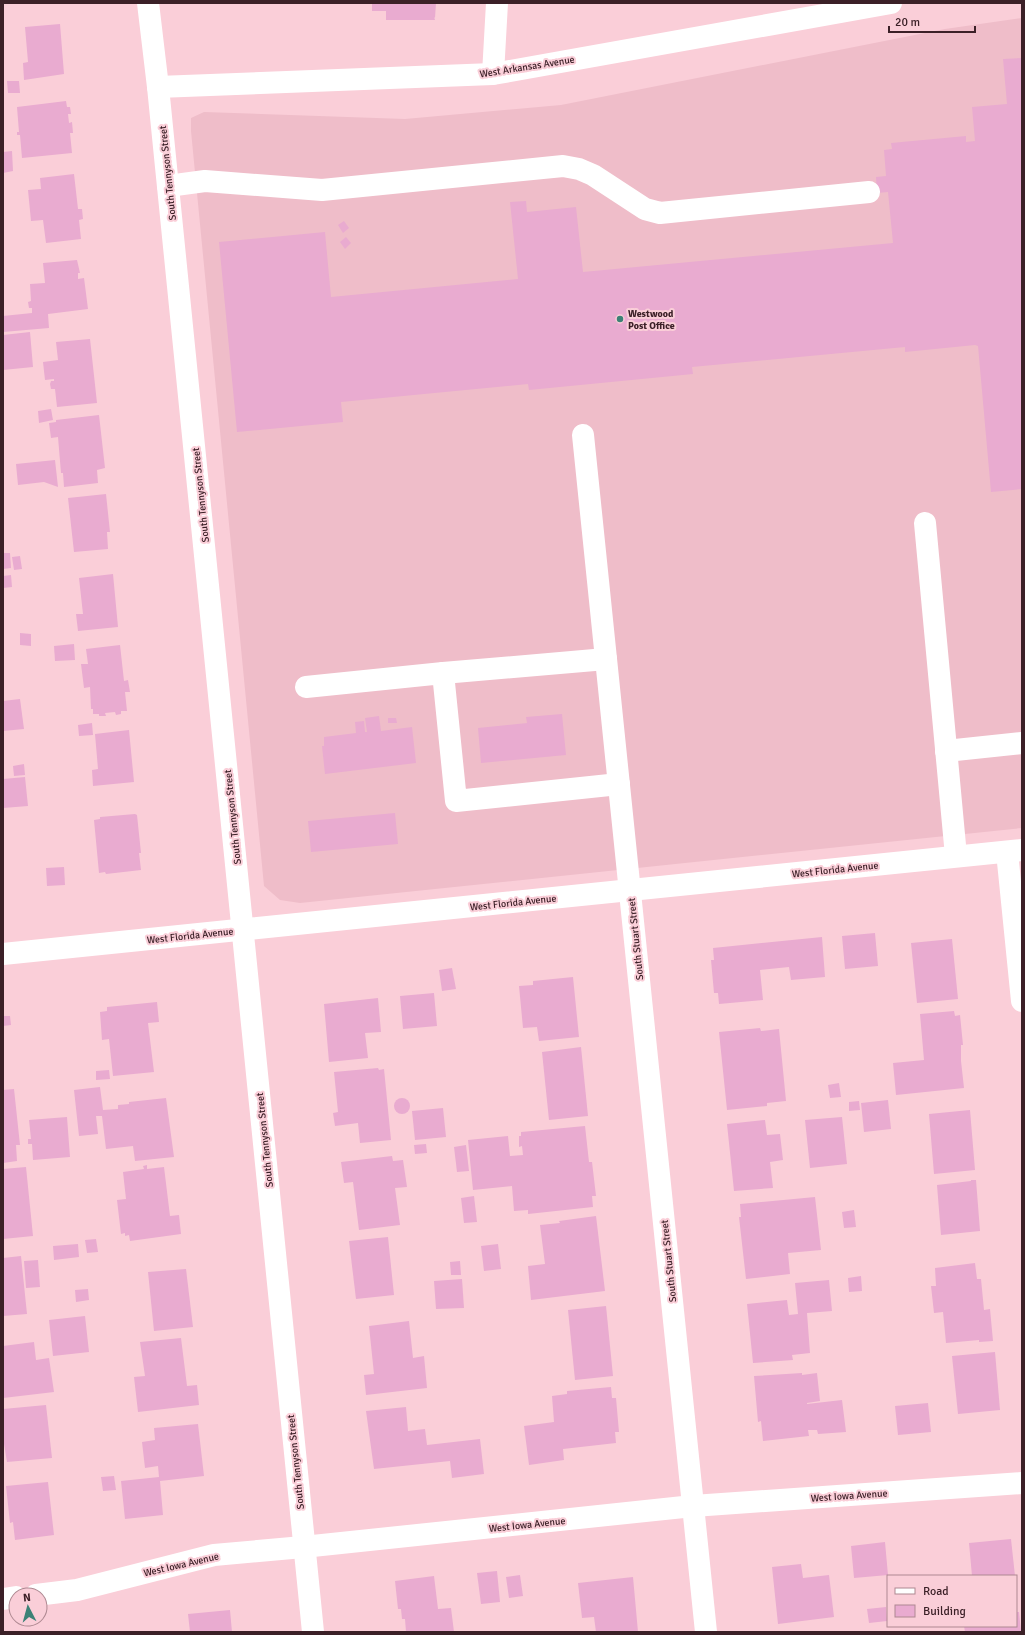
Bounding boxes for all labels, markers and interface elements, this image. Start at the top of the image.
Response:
scale bar [889,8,975,34]
text: 20 m [895,15,920,30]
street label: West Arkansas Avenue [479,54,575,80]
street label: South Tennyson Street [157,124,179,221]
place label: Westwood Post Office [628,308,675,332]
marker: Westwood Post Office [615,314,625,324]
street label: South Tennyson Street [190,446,212,543]
street label: South Tennyson Street [222,768,244,865]
street label: West Florida Avenue [791,859,879,881]
street label: West Florida Avenue [469,892,557,914]
street label: South Stuart Street [626,897,646,981]
street label: West Florida Avenue [146,925,234,947]
street label: South Tennyson Street [254,1091,276,1188]
street label: South Stuart Street [659,1219,679,1303]
street label: South Tennyson Street [285,1413,307,1510]
street label: West Iowa Avenue [810,1487,888,1505]
street label: West Iowa Avenue [488,1515,566,1535]
street label: West Iowa Avenue [142,1550,220,1579]
legend [887,1575,1017,1627]
text: Road [923,1584,949,1599]
north arrow [8,1587,48,1627]
text: N [23,1591,31,1604]
text: Building [923,1604,966,1619]

